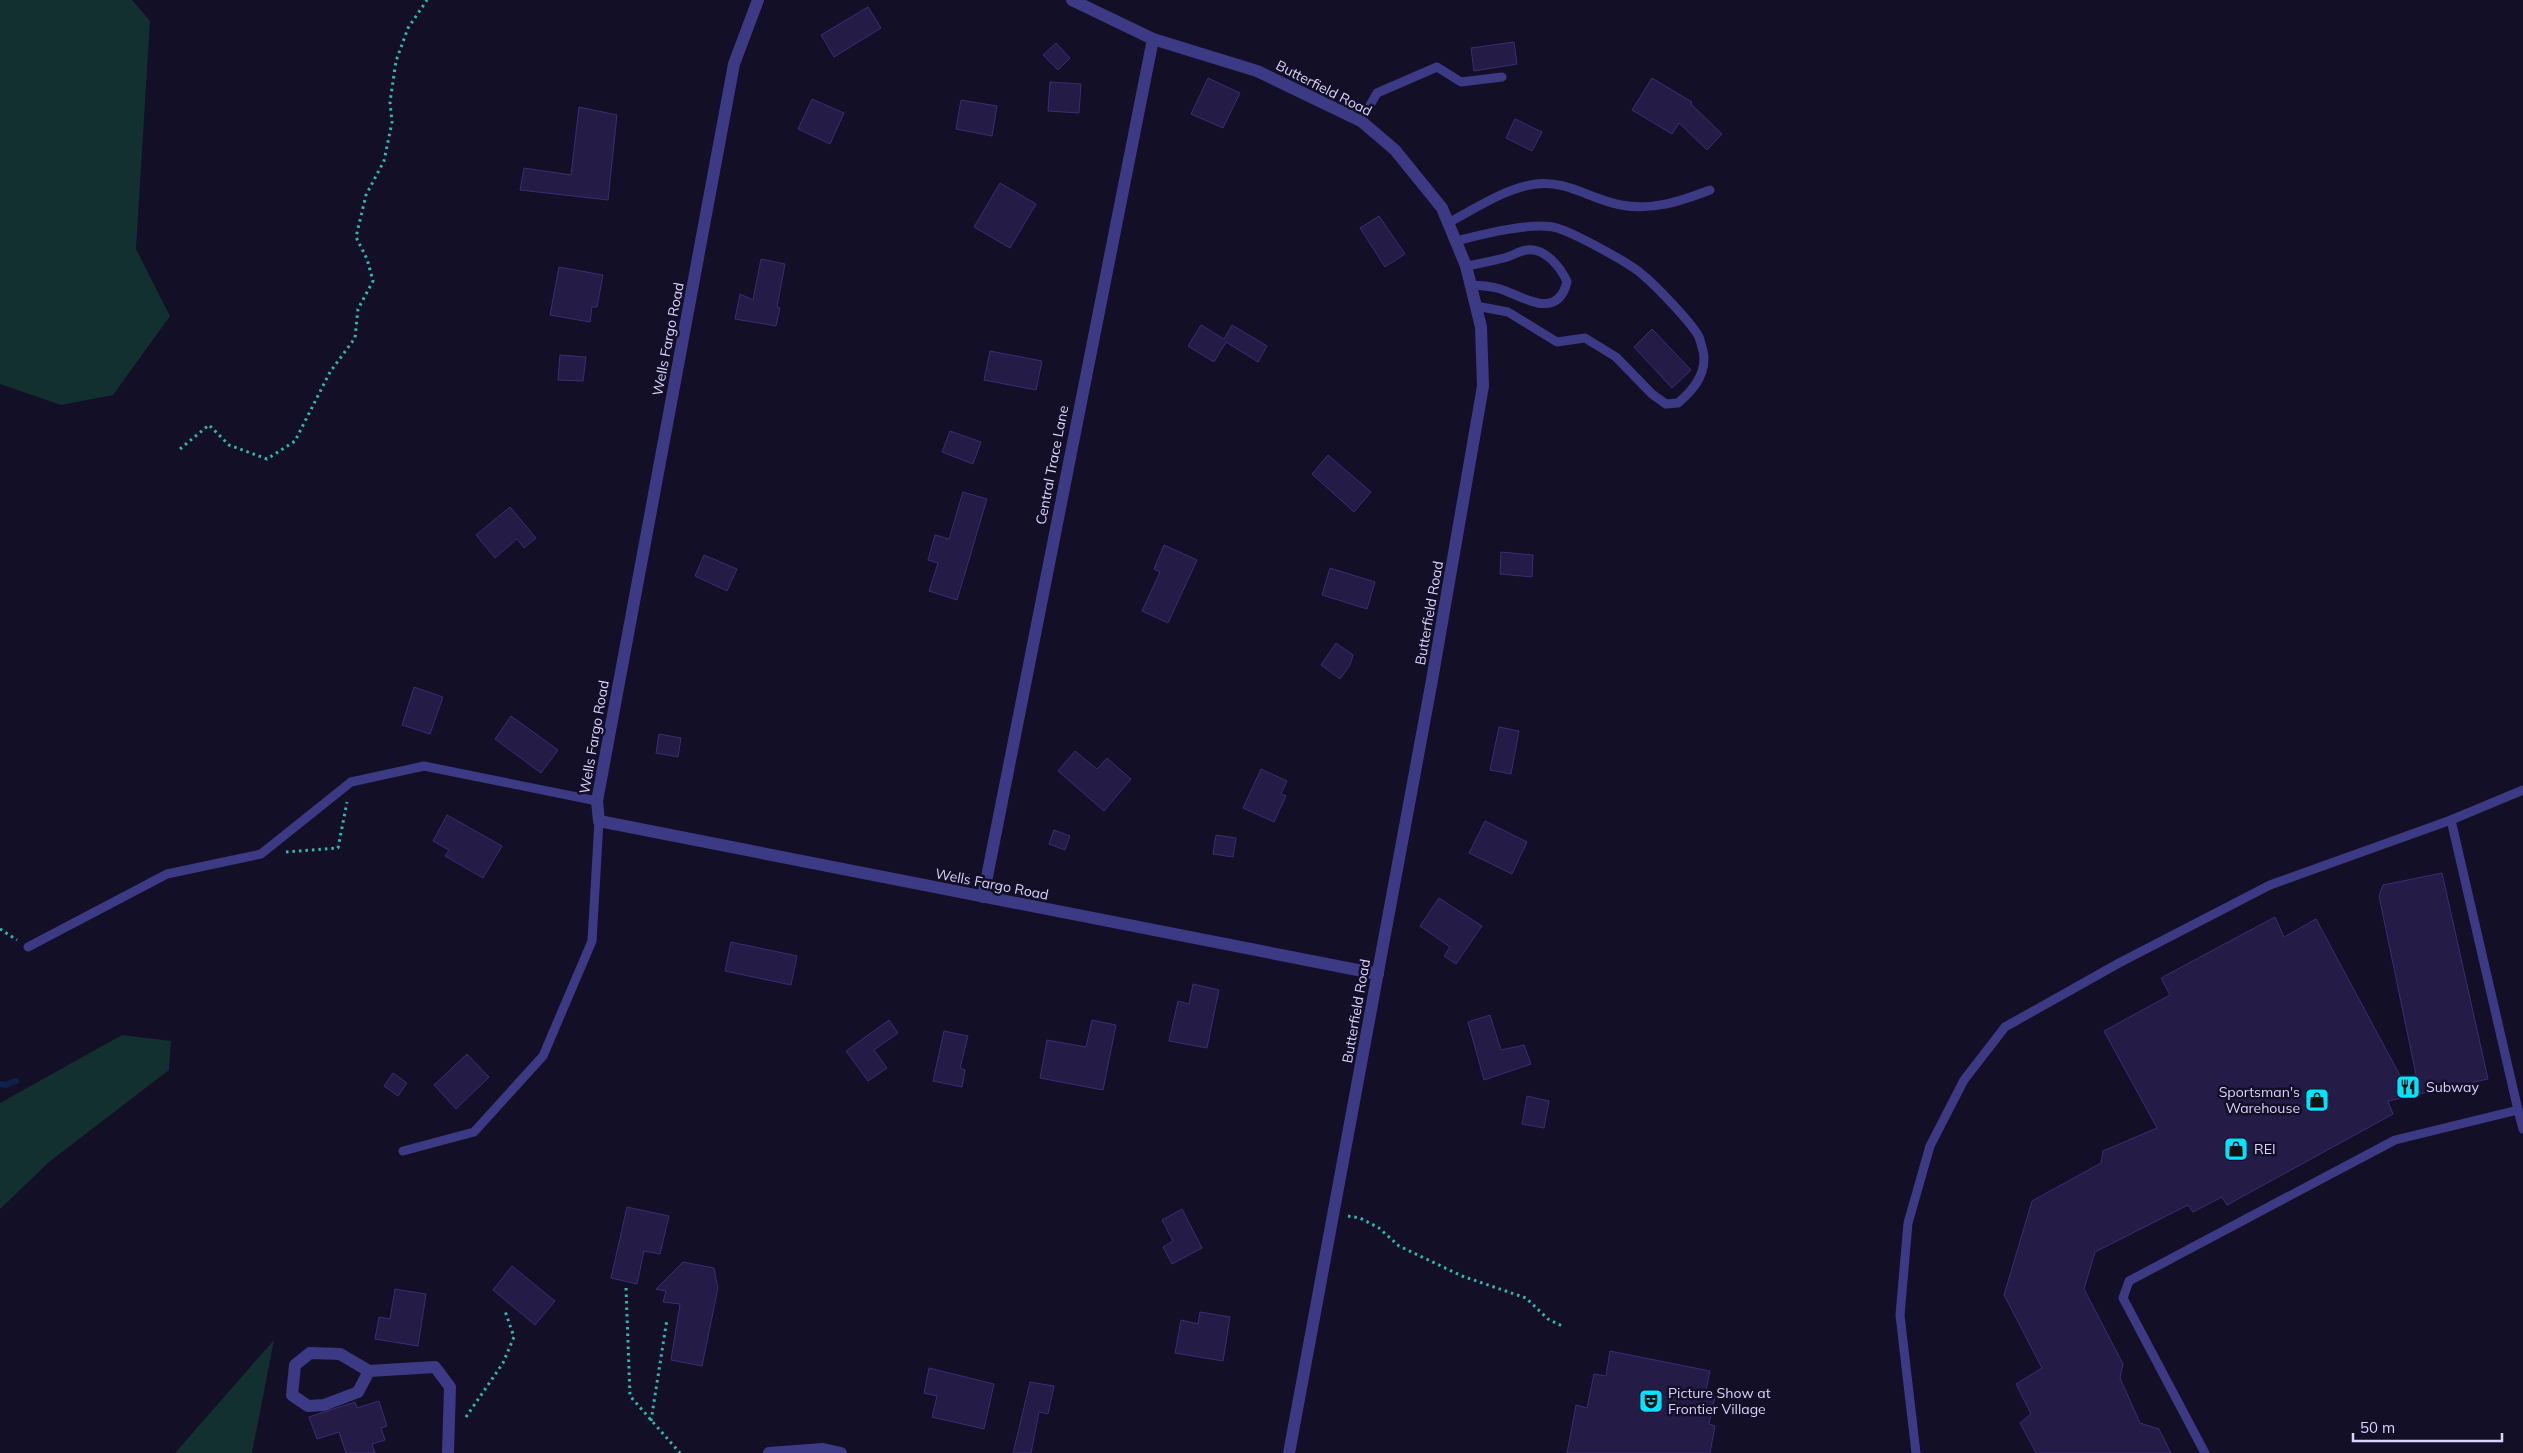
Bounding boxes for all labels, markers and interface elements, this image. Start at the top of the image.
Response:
street label: Butterfield Road [1273,56,1375,120]
street label: Wells Fargo Road [648,281,688,397]
street label: Central Trace Lane [1032,404,1072,526]
street label: Butterfield Road [1411,559,1447,667]
street label: Wells Fargo Road [575,679,613,795]
street label: Wells Fargo Road [934,864,1050,904]
street label: Butterfield Road [1338,957,1374,1065]
restaurant icon: Subway [2395,1074,2421,1100]
place label: Subway [2426,1078,2479,1096]
place label: Sportsman's Warehouse [2219,1083,2300,1117]
shop icon: Sportsman's Warehouse [2304,1087,2330,1113]
shop icon: REI [2223,1136,2249,1162]
place label: REI [2254,1140,2276,1158]
place label: Picture Show at Frontier Village [1668,1384,1771,1418]
theatre icon: Picture Show at Frontier Village [1638,1388,1664,1414]
scale bar [2353,1410,2502,1442]
text: 50 m [2360,1418,2395,1437]

